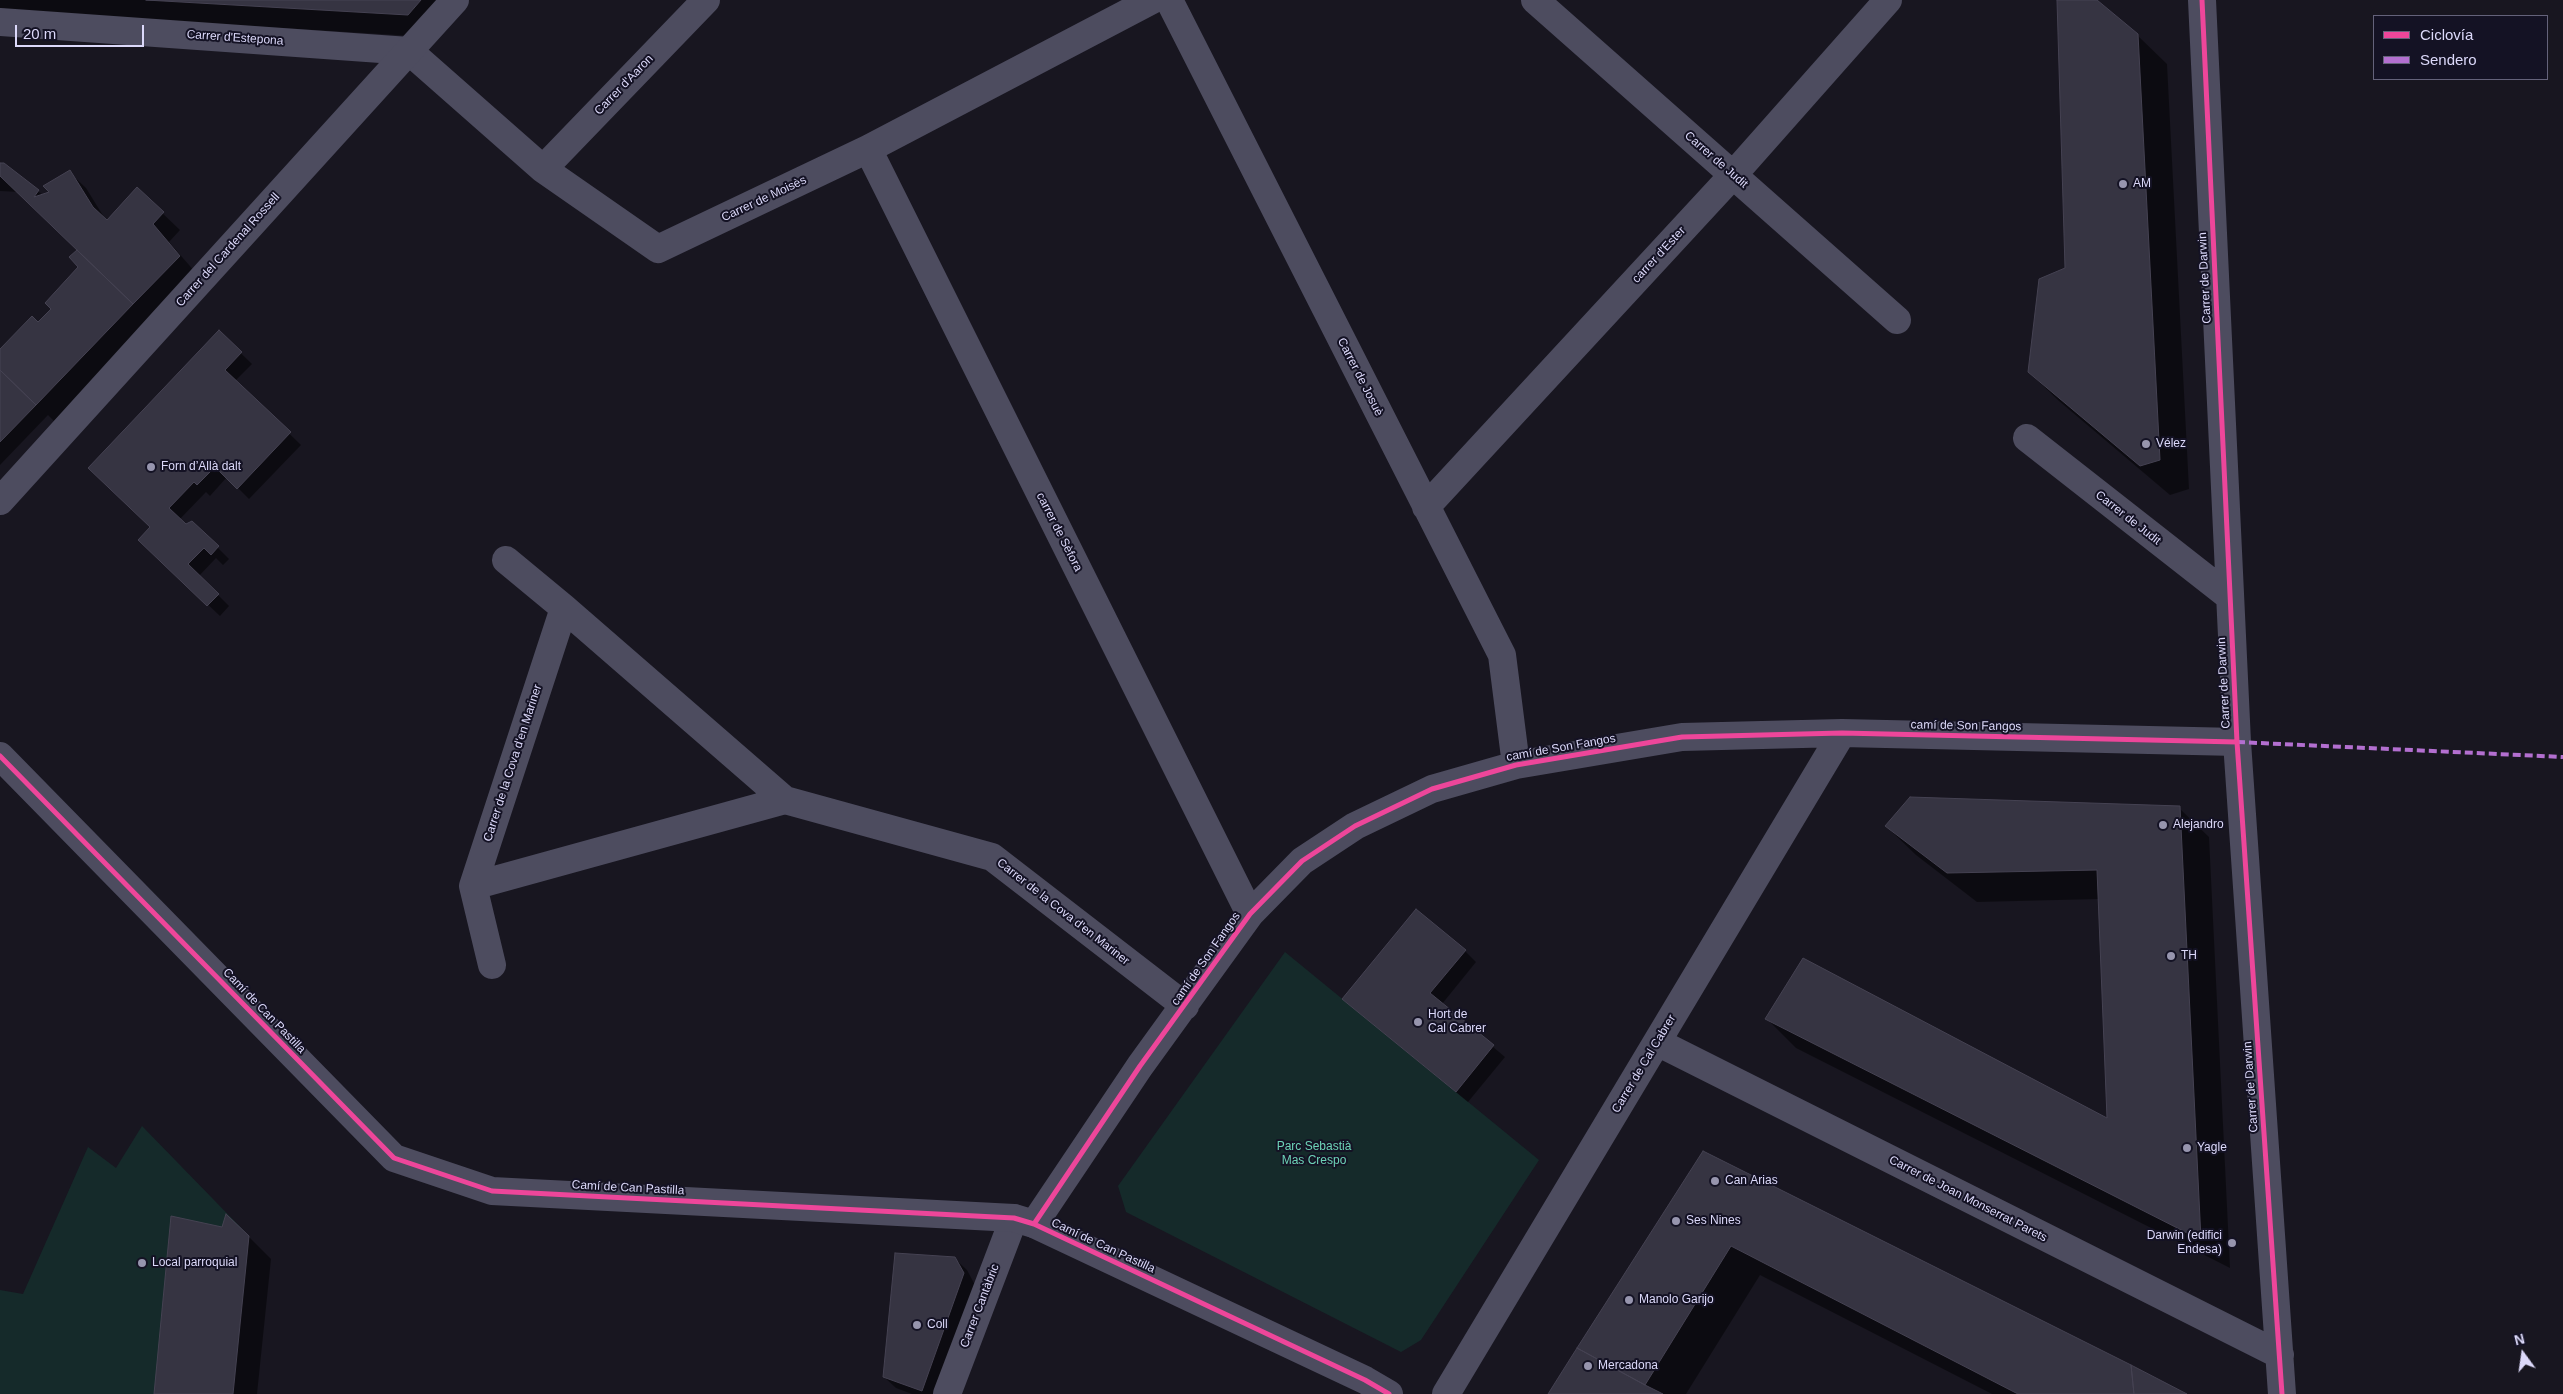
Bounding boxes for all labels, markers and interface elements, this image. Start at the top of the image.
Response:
scale bar [18,15,146,47]
legend [2373,15,2548,80]
text: 20 m [23,25,56,42]
text: Ciclovía [2420,26,2473,43]
street label: Carrer d'Estepona [186,27,284,49]
text: Sendero [2420,51,2477,68]
street label: Carrer d'Aaron [592,52,656,118]
street label: Carrer de Judit [1681,129,1751,191]
street label: Carrer de Moisès [719,173,809,225]
place label: AM [2133,177,2151,191]
marker: AM [2117,178,2129,190]
street label: Carrer del Cardenal Rossell [173,190,283,310]
street label: carrer d'Ester [1629,224,1689,286]
street label: Carrer de Darwin [2195,232,2215,324]
street label: Carrer de Josuè [1334,335,1386,419]
place label: Vélez [2156,437,2186,451]
marker: Vélez [2140,438,2152,450]
place label: Forn d’Allà dalt [161,460,241,474]
marker: Forn d’Allà dalt [145,461,157,473]
street label: Carrer de Judit [2092,488,2164,548]
street label: carrer de Sèfora [1033,490,1085,574]
street label: Carrer de Darwin [2214,637,2234,729]
street label: Carrer de la Cova d'en Mariner [481,683,545,843]
street label: camí de Son Fangos [1911,718,2021,734]
street label: camí de Son Fangos [1505,731,1617,765]
place label: Alejandro [2173,818,2224,832]
marker: Alejandro [2157,819,2169,831]
street label: Carrer de la Cova d'en Mariner [994,856,1132,968]
street label: camí de Son Fangos [1168,910,1244,1008]
place label: TH [2181,949,2197,963]
marker: TH [2165,950,2177,962]
street label: Camí de Can Pastilla [220,965,308,1057]
place label: Hort de Cal Cabrer [1428,1008,1486,1036]
street label: Carrer de Cal Cabrer [1609,1012,1679,1116]
marker: Hort de Cal Cabrer [1412,1016,1424,1028]
street label: Carrer de Darwin [2241,1041,2261,1133]
park label: Parc Sebastià Mas Crespo [1277,1140,1351,1168]
place label: Yagle [2197,1141,2227,1155]
marker: Yagle [2181,1142,2193,1154]
street label: Carrer de Joan Monserrat Parets [1887,1153,2049,1245]
place label: Can Arias [1725,1174,1778,1188]
marker: Can Arias [1709,1175,1721,1187]
street label: Camí de Can Pastilla [571,1178,685,1198]
place label: Ses Nines [1686,1214,1741,1228]
marker: Ses Nines [1670,1215,1682,1227]
street label: Camí de Can Pastilla [1049,1216,1157,1276]
place label: Darwin (edifici Endesa) [2147,1229,2222,1257]
marker: Darwin (edifici Endesa) [2226,1237,2238,1249]
place label: Local parroquial [152,1256,237,1270]
marker: Local parroquial [136,1257,148,1269]
street label: Carrer Cantàbric [957,1262,1003,1350]
place label: Manolo Garijo [1639,1293,1714,1307]
marker: Manolo Garijo [1623,1294,1635,1306]
place label: Coll [927,1318,948,1332]
marker: Coll [911,1319,923,1331]
north arrow [2498,1329,2548,1379]
text: N [2513,1330,2526,1348]
place label: Mercadona [1598,1359,1658,1373]
marker: Mercadona [1582,1360,1594,1372]

